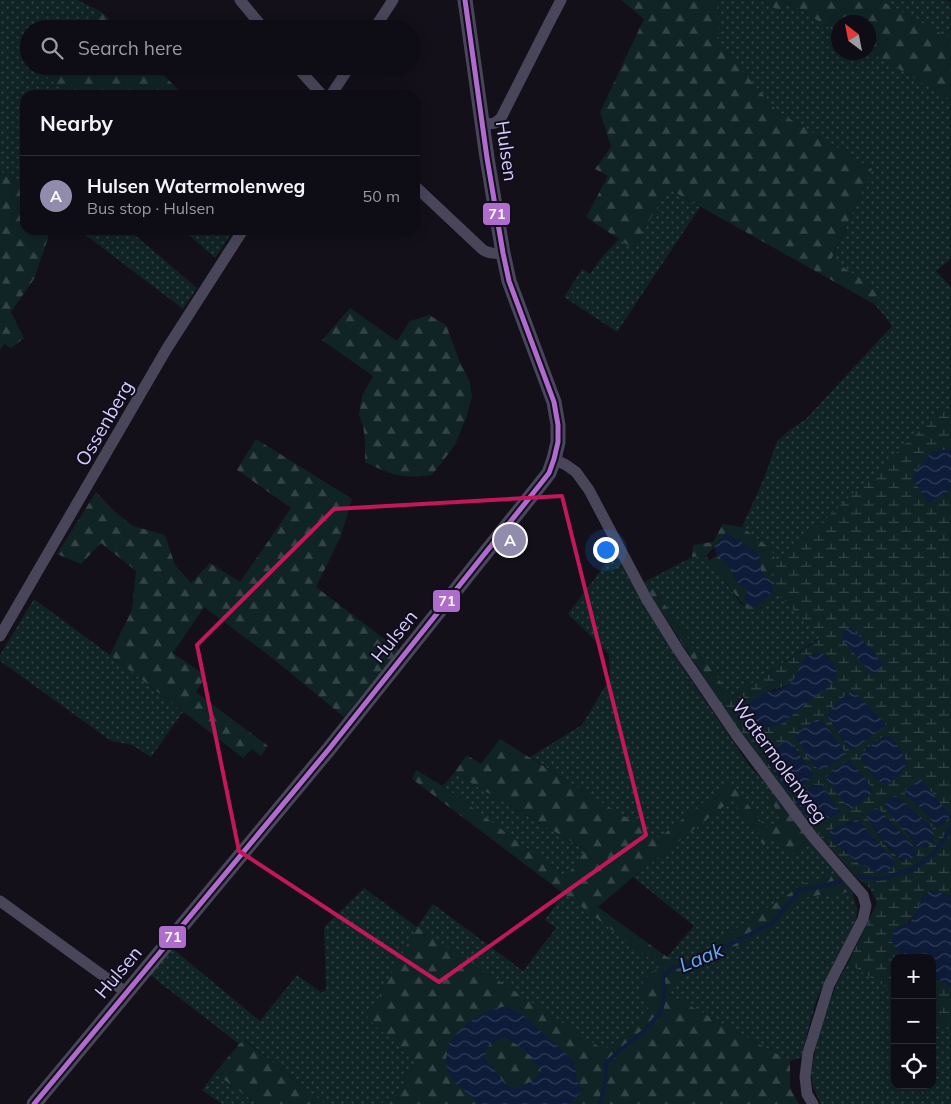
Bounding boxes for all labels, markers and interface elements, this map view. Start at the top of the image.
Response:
north arrow [831,15,876,60]
search box [20,20,420,75]
icon: search [38,34,66,62]
text: Search here [78,36,182,60]
text: Nearby [40,110,113,136]
street label: Hulsen [491,119,523,183]
text: Hulsen Watermolenweg [87,174,305,198]
text: A [50,186,62,206]
text: 50 m [363,186,400,206]
text: Bus stop · Hulsen [87,198,215,218]
line badge: 71 [482,202,511,226]
text: 71 [489,205,505,223]
street label: Ossenberg [70,376,138,470]
pin: A [494,521,526,559]
your location [593,537,619,563]
line badge: 71 [432,589,461,613]
text: 71 [439,592,455,610]
street label: Hulsen [365,605,423,667]
street label: Watermolenweg [727,695,833,827]
line badge: 71 [158,925,187,949]
text: 71 [165,928,181,946]
water label: Laak [675,937,727,977]
street label: Hulsen [89,941,147,1003]
map controls [891,954,936,1089]
button: + [891,954,936,999]
button: − [891,999,936,1044]
button: locate [891,1044,936,1089]

